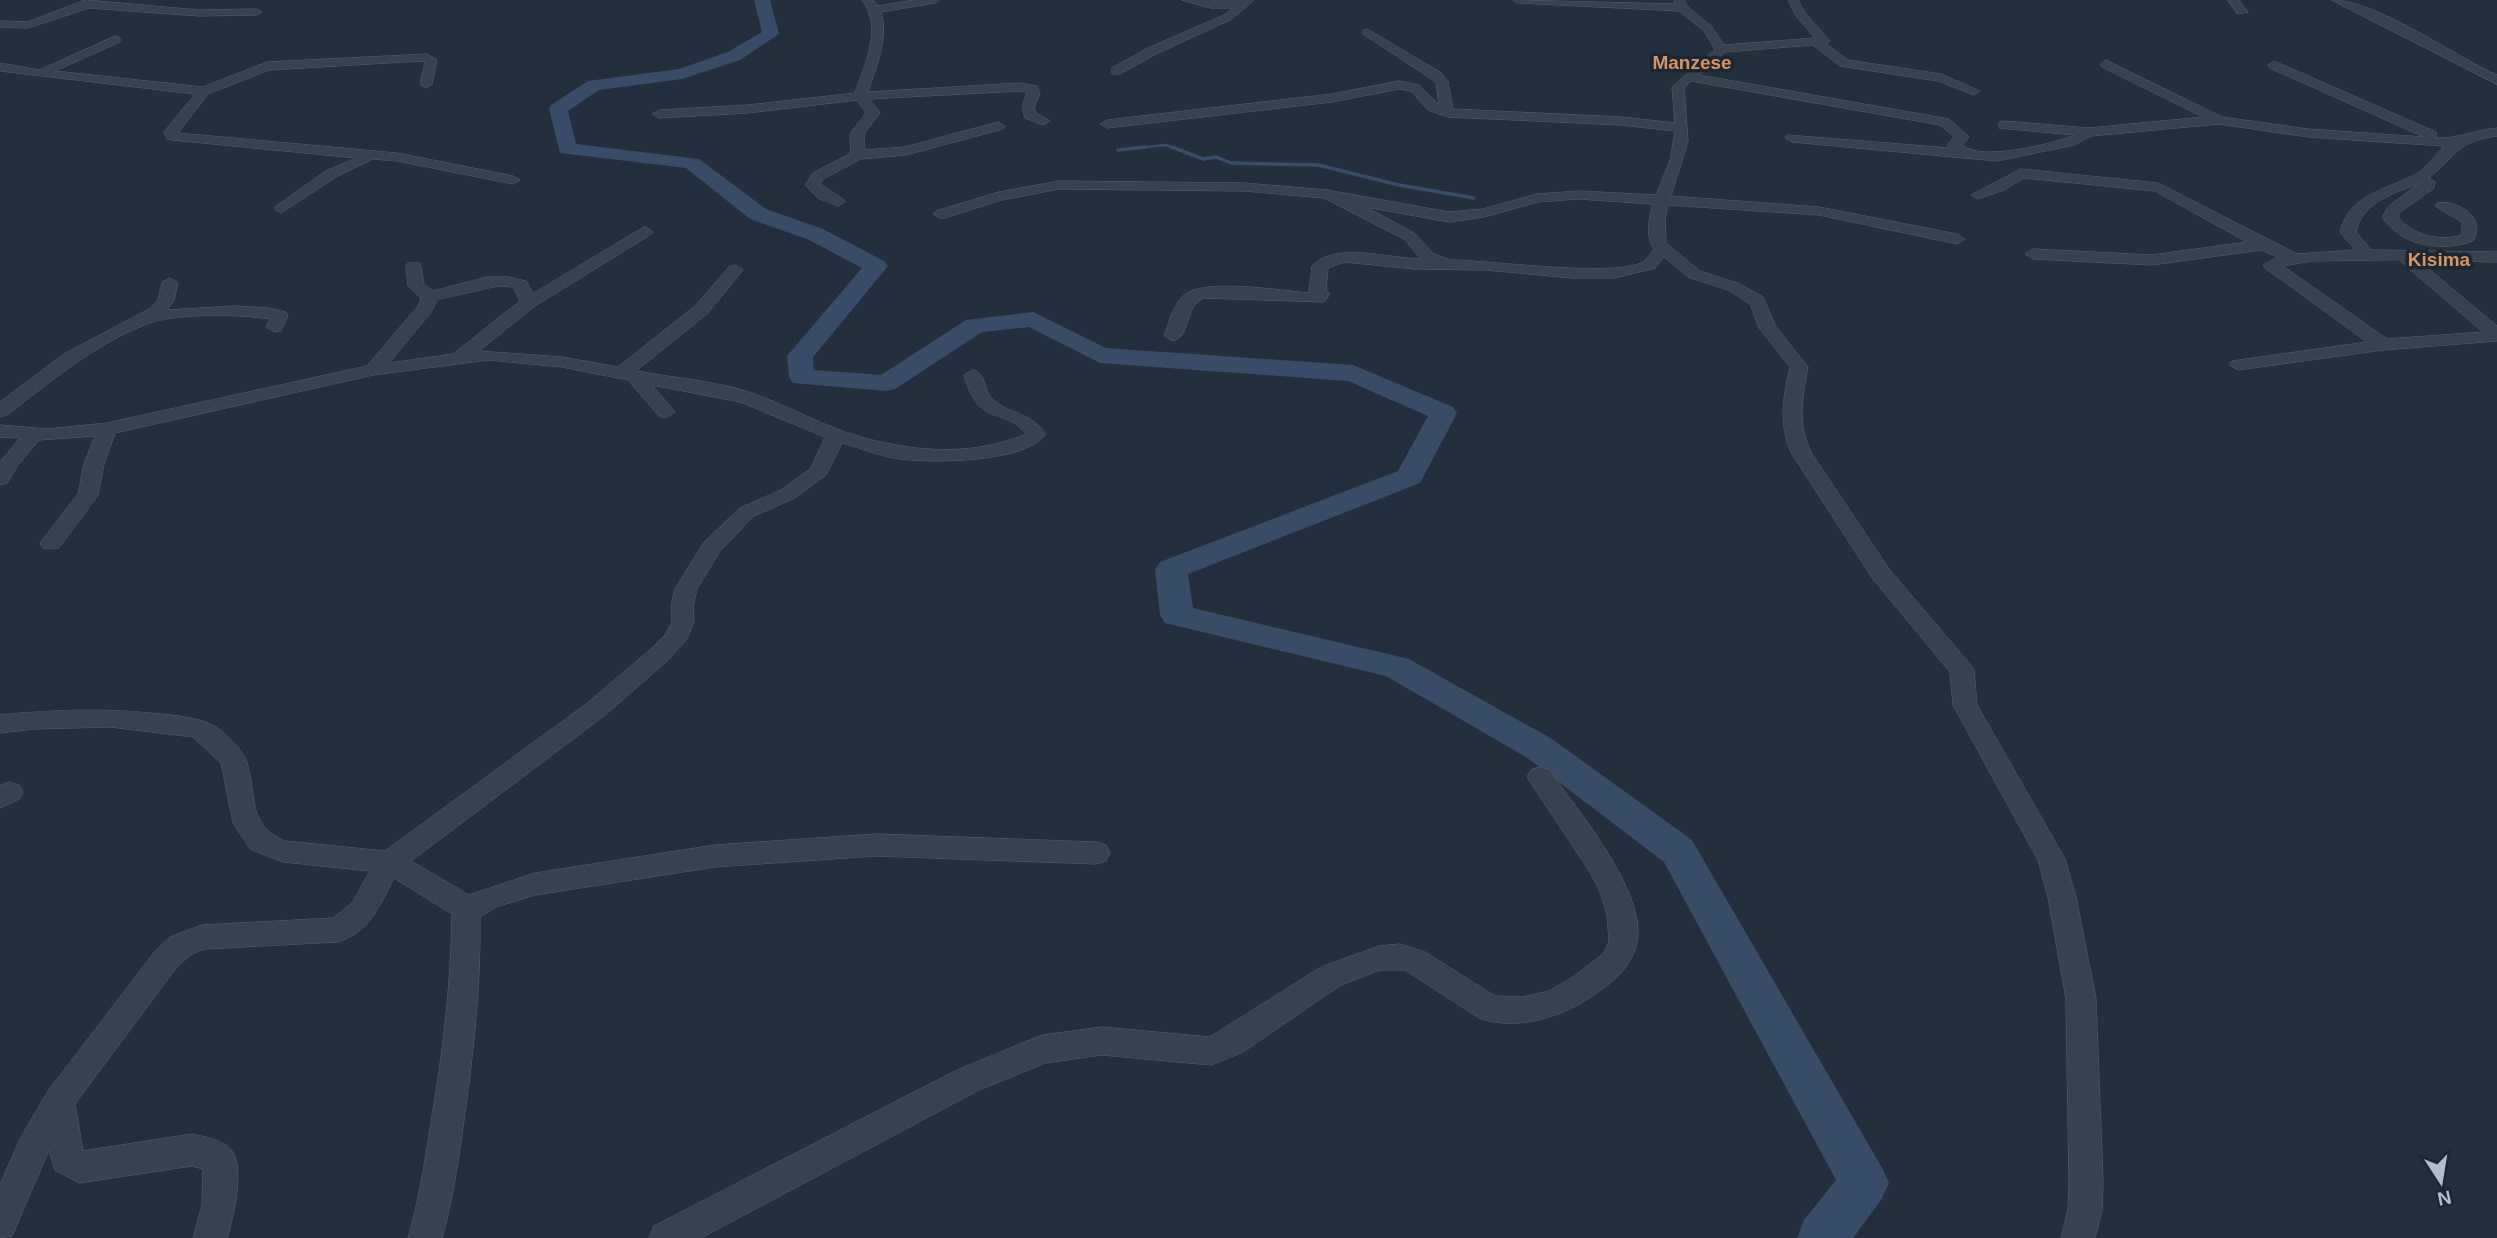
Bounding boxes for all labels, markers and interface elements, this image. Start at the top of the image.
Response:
district label: Manzese [1652,52,1732,73]
district label: Kisima [2408,249,2471,270]
north arrow [2406,1147,2476,1217]
text: N [2436,1186,2453,1210]

